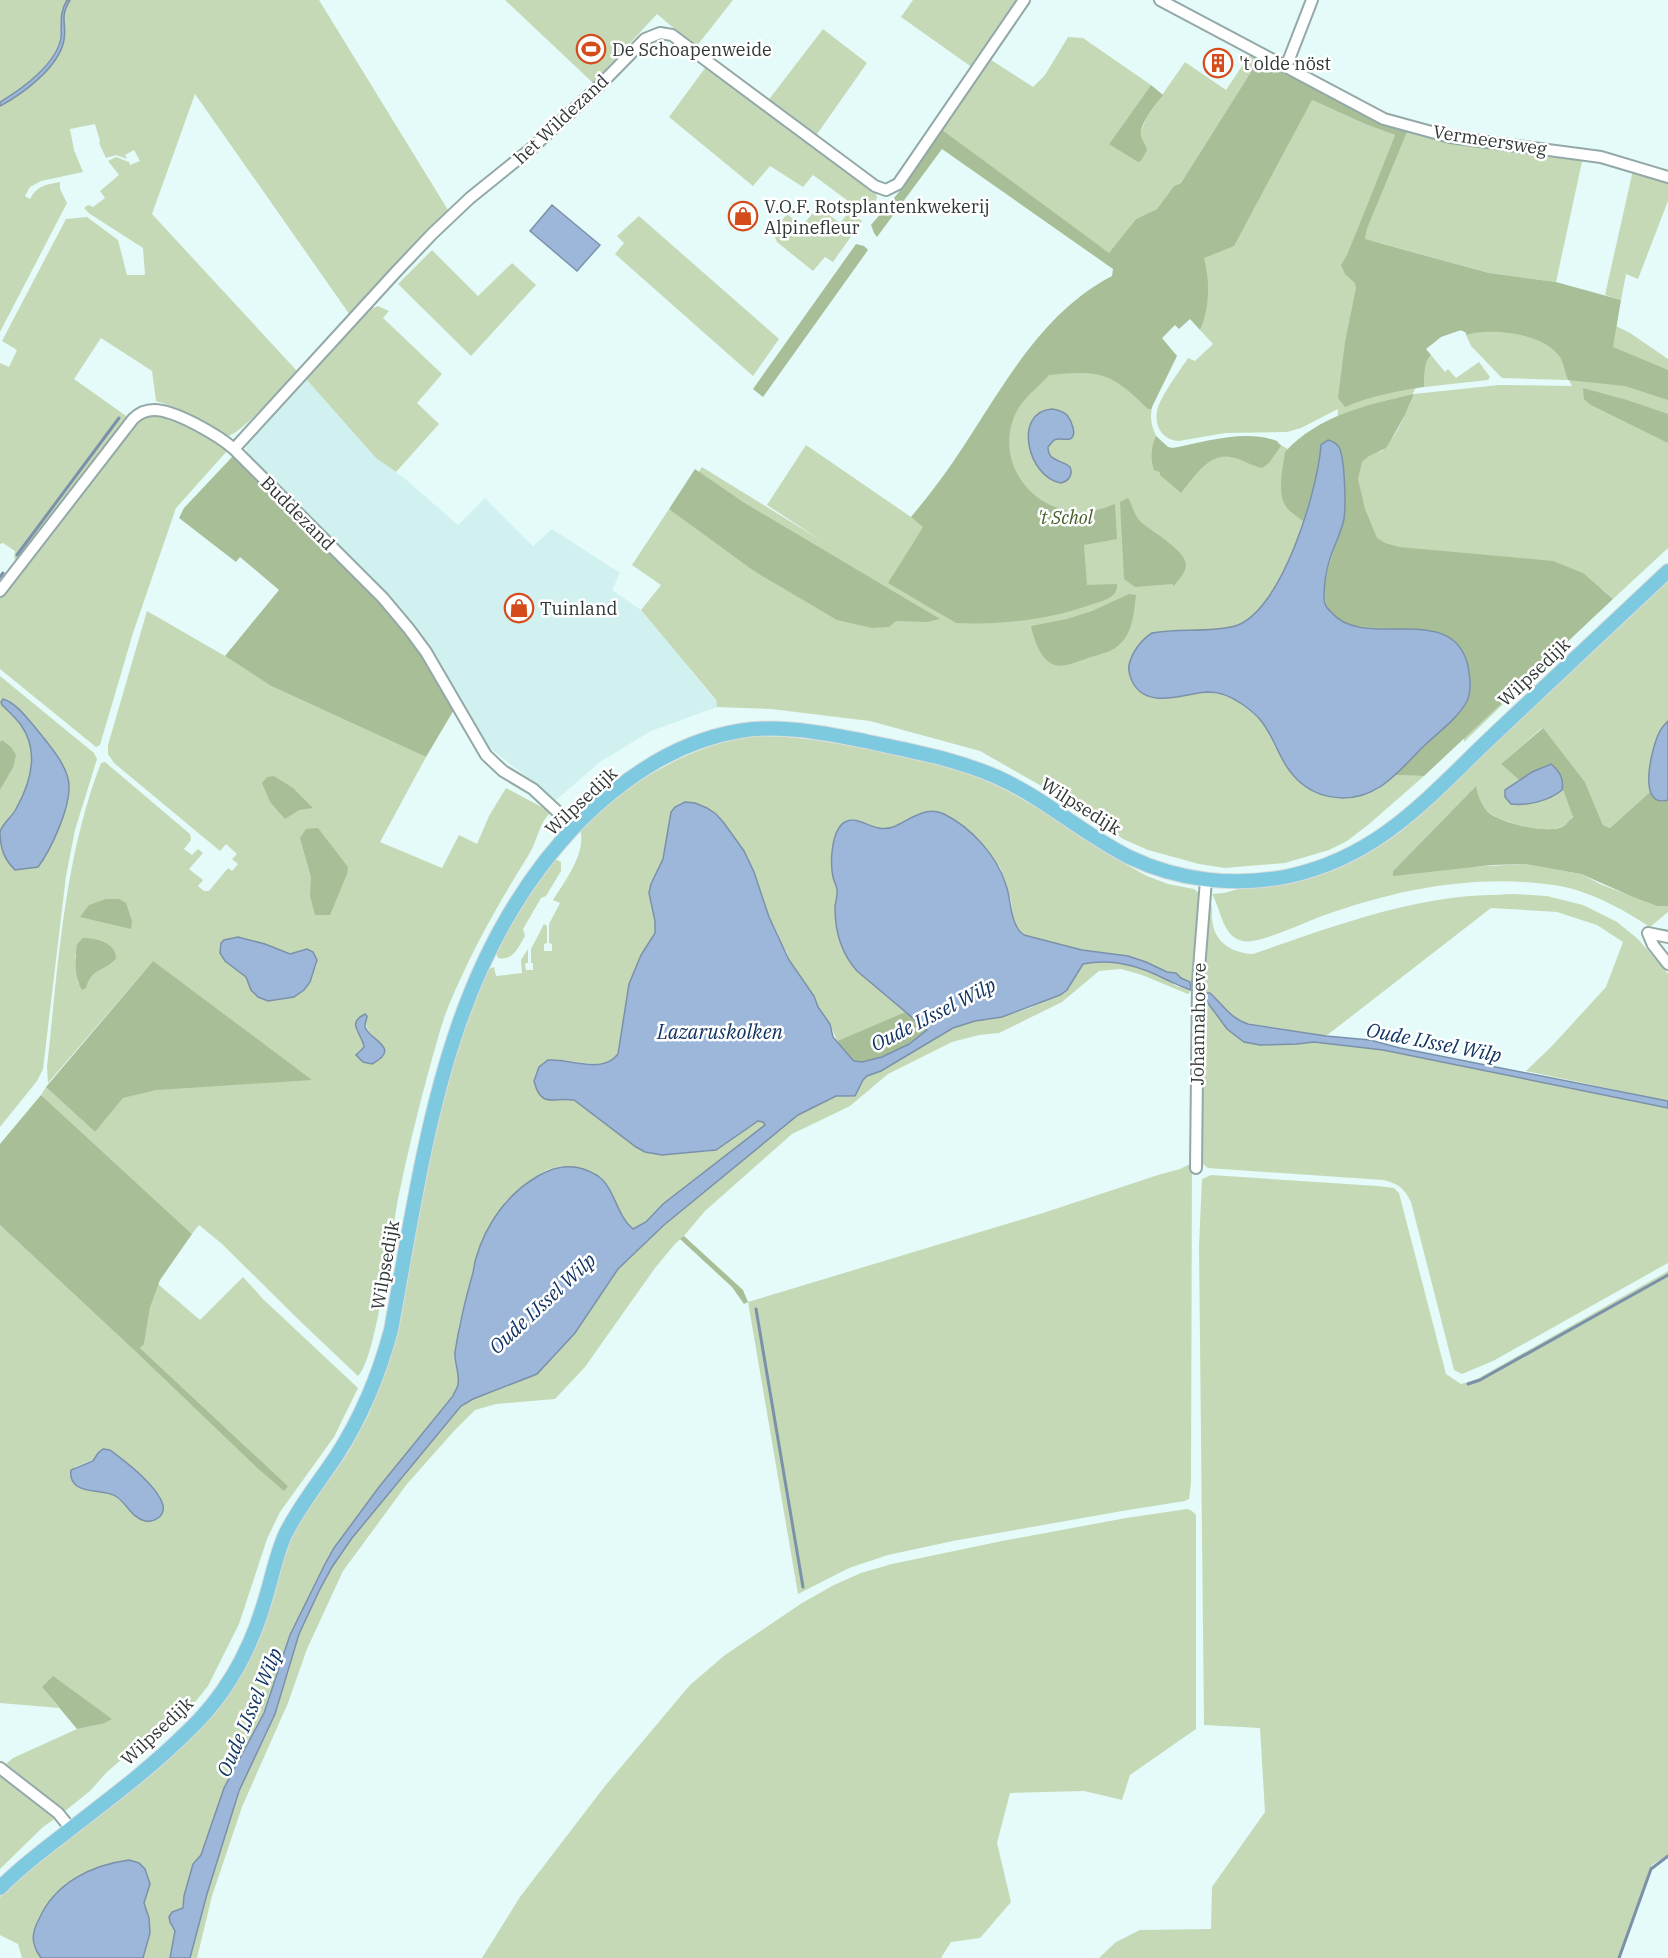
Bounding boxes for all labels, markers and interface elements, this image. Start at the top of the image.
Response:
sports icon: De Schoapenweide [575,33,607,65]
place label: De Schoapenweide [612,38,772,61]
building icon: 't olde nöst [1202,47,1234,79]
place label: 't olde nöst [1239,52,1331,75]
street label: het Wildezand [509,69,613,169]
street label: Vermeersweg [1431,120,1549,160]
place label: V.O.F. Rotsplantenkwekerij Alpinefleur [764,195,990,239]
shop icon: V.O.F. Rotsplantenkwekerij Alpinefleur [727,200,759,232]
street label: Buddezand [256,471,340,555]
park label: 't Schol [1037,506,1094,529]
shop icon: Tuinland [503,592,535,624]
place label: Tuinland [540,597,617,620]
street label: Wilpsedijk [1493,632,1575,711]
street label: Wilpsedijk [540,761,622,840]
street label: Wilpsedijk [1037,772,1126,840]
street label: Johannahoeve [1185,963,1211,1085]
water label: Oude IJssel Wilp [866,971,1000,1057]
water label: Oude IJssel Wilp [1364,1016,1504,1068]
water label: Lazaruskolken [656,1018,784,1045]
street label: Wilpsedijk [366,1218,404,1312]
water label: Oude IJssel Wilp [483,1246,601,1360]
water label: Oude IJssel Wilp [210,1644,288,1780]
street label: Wilpsedijk [116,1691,198,1770]

